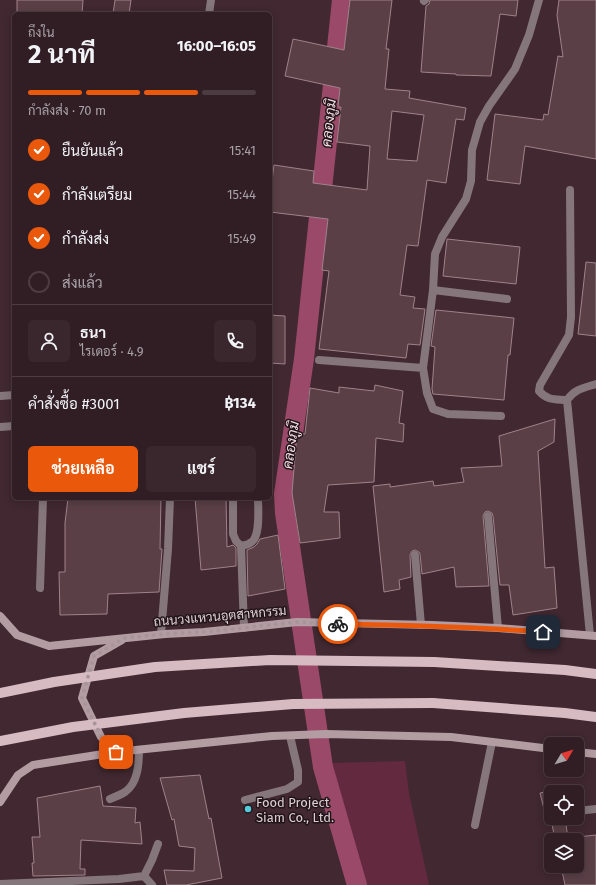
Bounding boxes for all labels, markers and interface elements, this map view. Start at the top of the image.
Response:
text: ถึงใน [28,25,55,40]
text: 16:00–16:05 [177,37,256,55]
text: 2 นาที [28,39,95,70]
water label: คลองภูมิ [318,97,341,148]
text: กำลังส่ง · 70 m [28,103,106,118]
icon: check [28,139,50,161]
text: ยืนยันแล้ว [62,142,123,160]
text: 15:41 [229,143,256,158]
icon: check [28,183,50,205]
text: กำลังเตรียม [62,186,132,204]
text: 15:44 [227,187,256,202]
icon: check [28,227,50,249]
text: กำลังส่ง [62,230,109,248]
text: 15:49 [227,231,256,246]
text: ส่งแล้ว [62,274,103,292]
button: person [28,320,70,362]
button: phone [214,320,256,362]
text: ธนา [80,324,106,342]
text: ไรเดอร์ · 4.9 [80,344,144,359]
text: ฿134 [224,394,256,412]
text: คำสั่งซื้อ #3001 [28,395,120,413]
water label: คลองภูมิ [279,419,304,470]
button: ช่วยเหลือ [28,446,138,492]
button: แชร์ [146,446,256,492]
street label: ถนนวงแหวนอุตสาหกรรม [153,603,287,631]
courier [318,604,358,644]
icon: bike [327,613,349,635]
pin [526,615,560,649]
icon: home [532,621,554,643]
pin [99,735,133,769]
north arrow [544,737,584,777]
map controls [544,737,584,873]
icon: bag [105,741,127,763]
button: locate [544,785,584,825]
place label: Food Project Siam Co., Ltd. [256,795,334,825]
marker: Food Project Siam Co., Ltd. [243,804,253,814]
button: layers [544,833,584,873]

